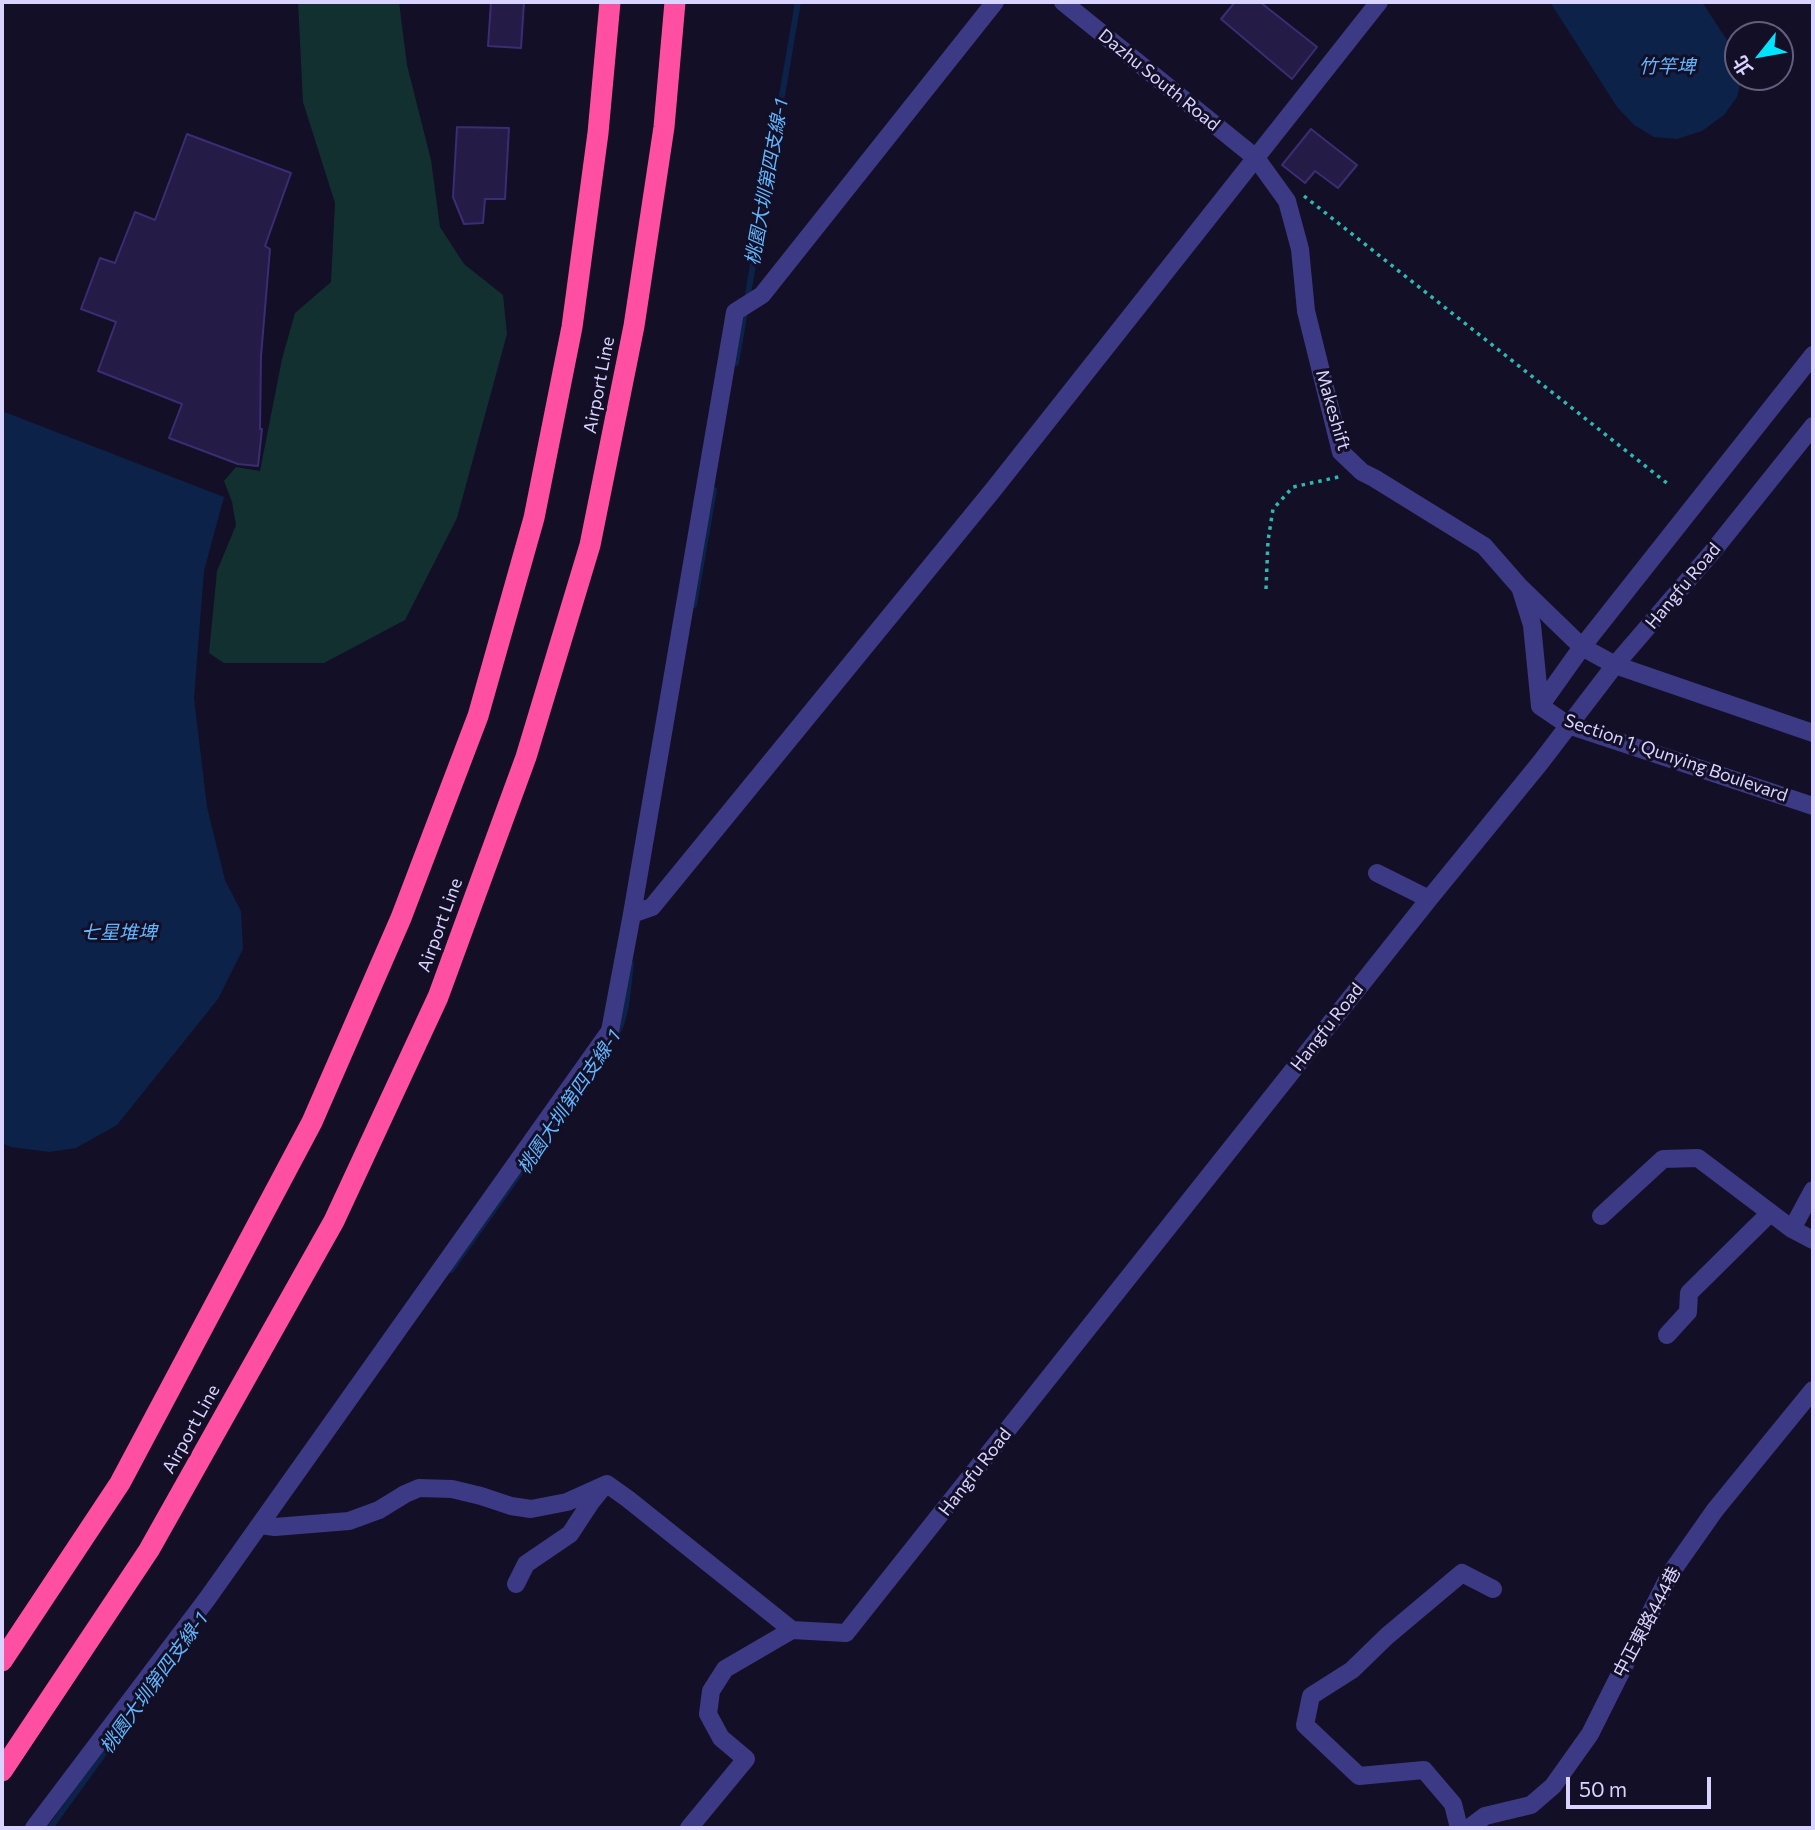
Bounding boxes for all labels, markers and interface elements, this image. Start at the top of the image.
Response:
north arrow [1724,21,1794,91]
street label: Dazhu South Road [1094,24,1224,136]
text: 北 [1728,52,1757,80]
water label: 竹竿埤 [1639,56,1695,78]
water label: 桃園大圳第四支線-1 [741,97,793,267]
street label: Airport Line [579,335,619,435]
street label: Makeshift [1311,367,1355,453]
street label: Hangfu Road [1641,539,1725,633]
street label: Section 1, Qunying Boulevard [1561,710,1791,806]
street label: Airport Line [413,875,467,975]
water label: 七星堆埤 [81,922,157,944]
street label: Hangfu Road [1286,979,1368,1075]
water label: 桃園大圳第四支線-1 [513,1026,625,1178]
street label: Airport Line [158,1381,224,1477]
street label: Hangfu Road [934,1424,1016,1520]
street label: 中正東路444巷 [1609,1563,1685,1681]
water label: 桃園大圳第四支線-1 [95,1608,213,1758]
scale bar [1570,1764,1715,1808]
text: 50 m [1579,1776,1627,1801]

